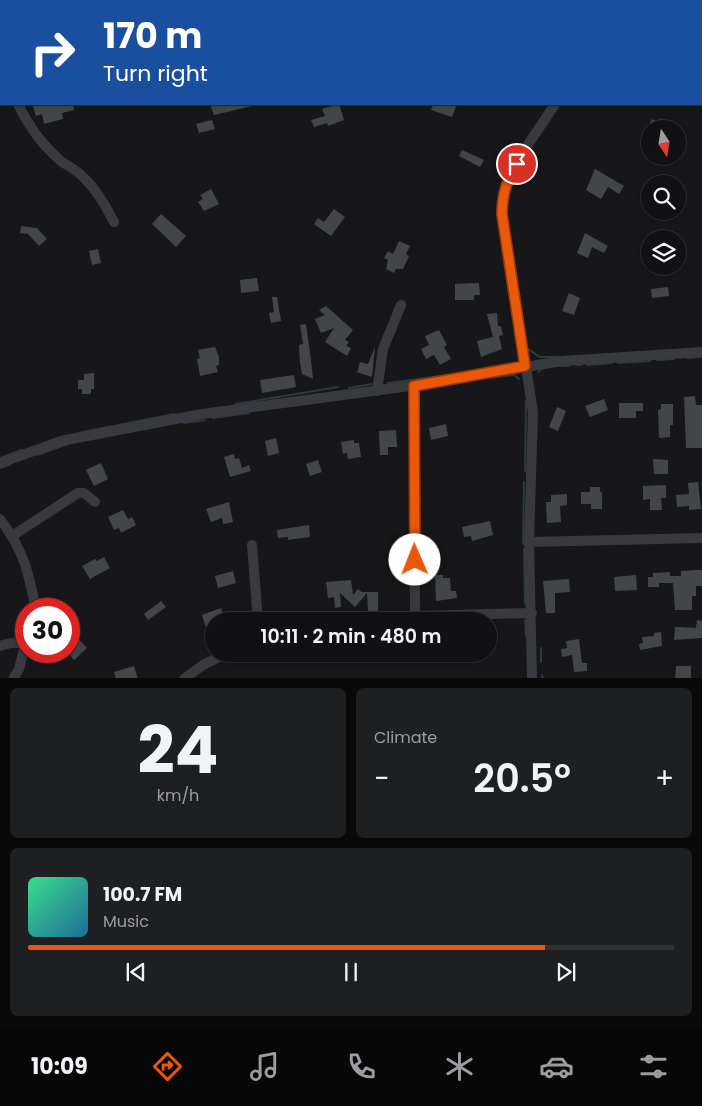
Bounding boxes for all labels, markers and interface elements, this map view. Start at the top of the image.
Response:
text: 170 m [103,11,202,60]
icon: right [20,20,85,85]
text: Turn right [103,58,208,89]
north arrow [641,120,686,165]
map controls [641,120,686,275]
pin [496,143,538,185]
icon: arrive [503,150,531,178]
button: search [641,175,686,220]
button: layers [641,230,686,275]
position arrow [388,533,440,585]
speed limit sign: 30 [15,598,80,663]
text: 10:11 · 2 min · 480 m [261,623,441,650]
text: 24 [137,705,219,796]
text: Climate [374,726,437,749]
text: 20.5° [473,752,571,805]
text: − [374,759,389,798]
text: + [655,759,674,798]
text: km/h [157,784,199,807]
text: 100.7 FM [103,881,182,908]
text: Music [103,910,149,933]
icon: previous [122,958,150,986]
icon: pause [337,958,365,986]
icon: next [552,958,580,986]
icon: directions [150,1049,185,1084]
icon: music [247,1049,282,1084]
icon: phone [344,1049,379,1084]
icon: climate [442,1049,477,1084]
icon: car [539,1049,574,1084]
icon: filters [636,1049,671,1084]
text: 10:09 [31,1051,88,1082]

